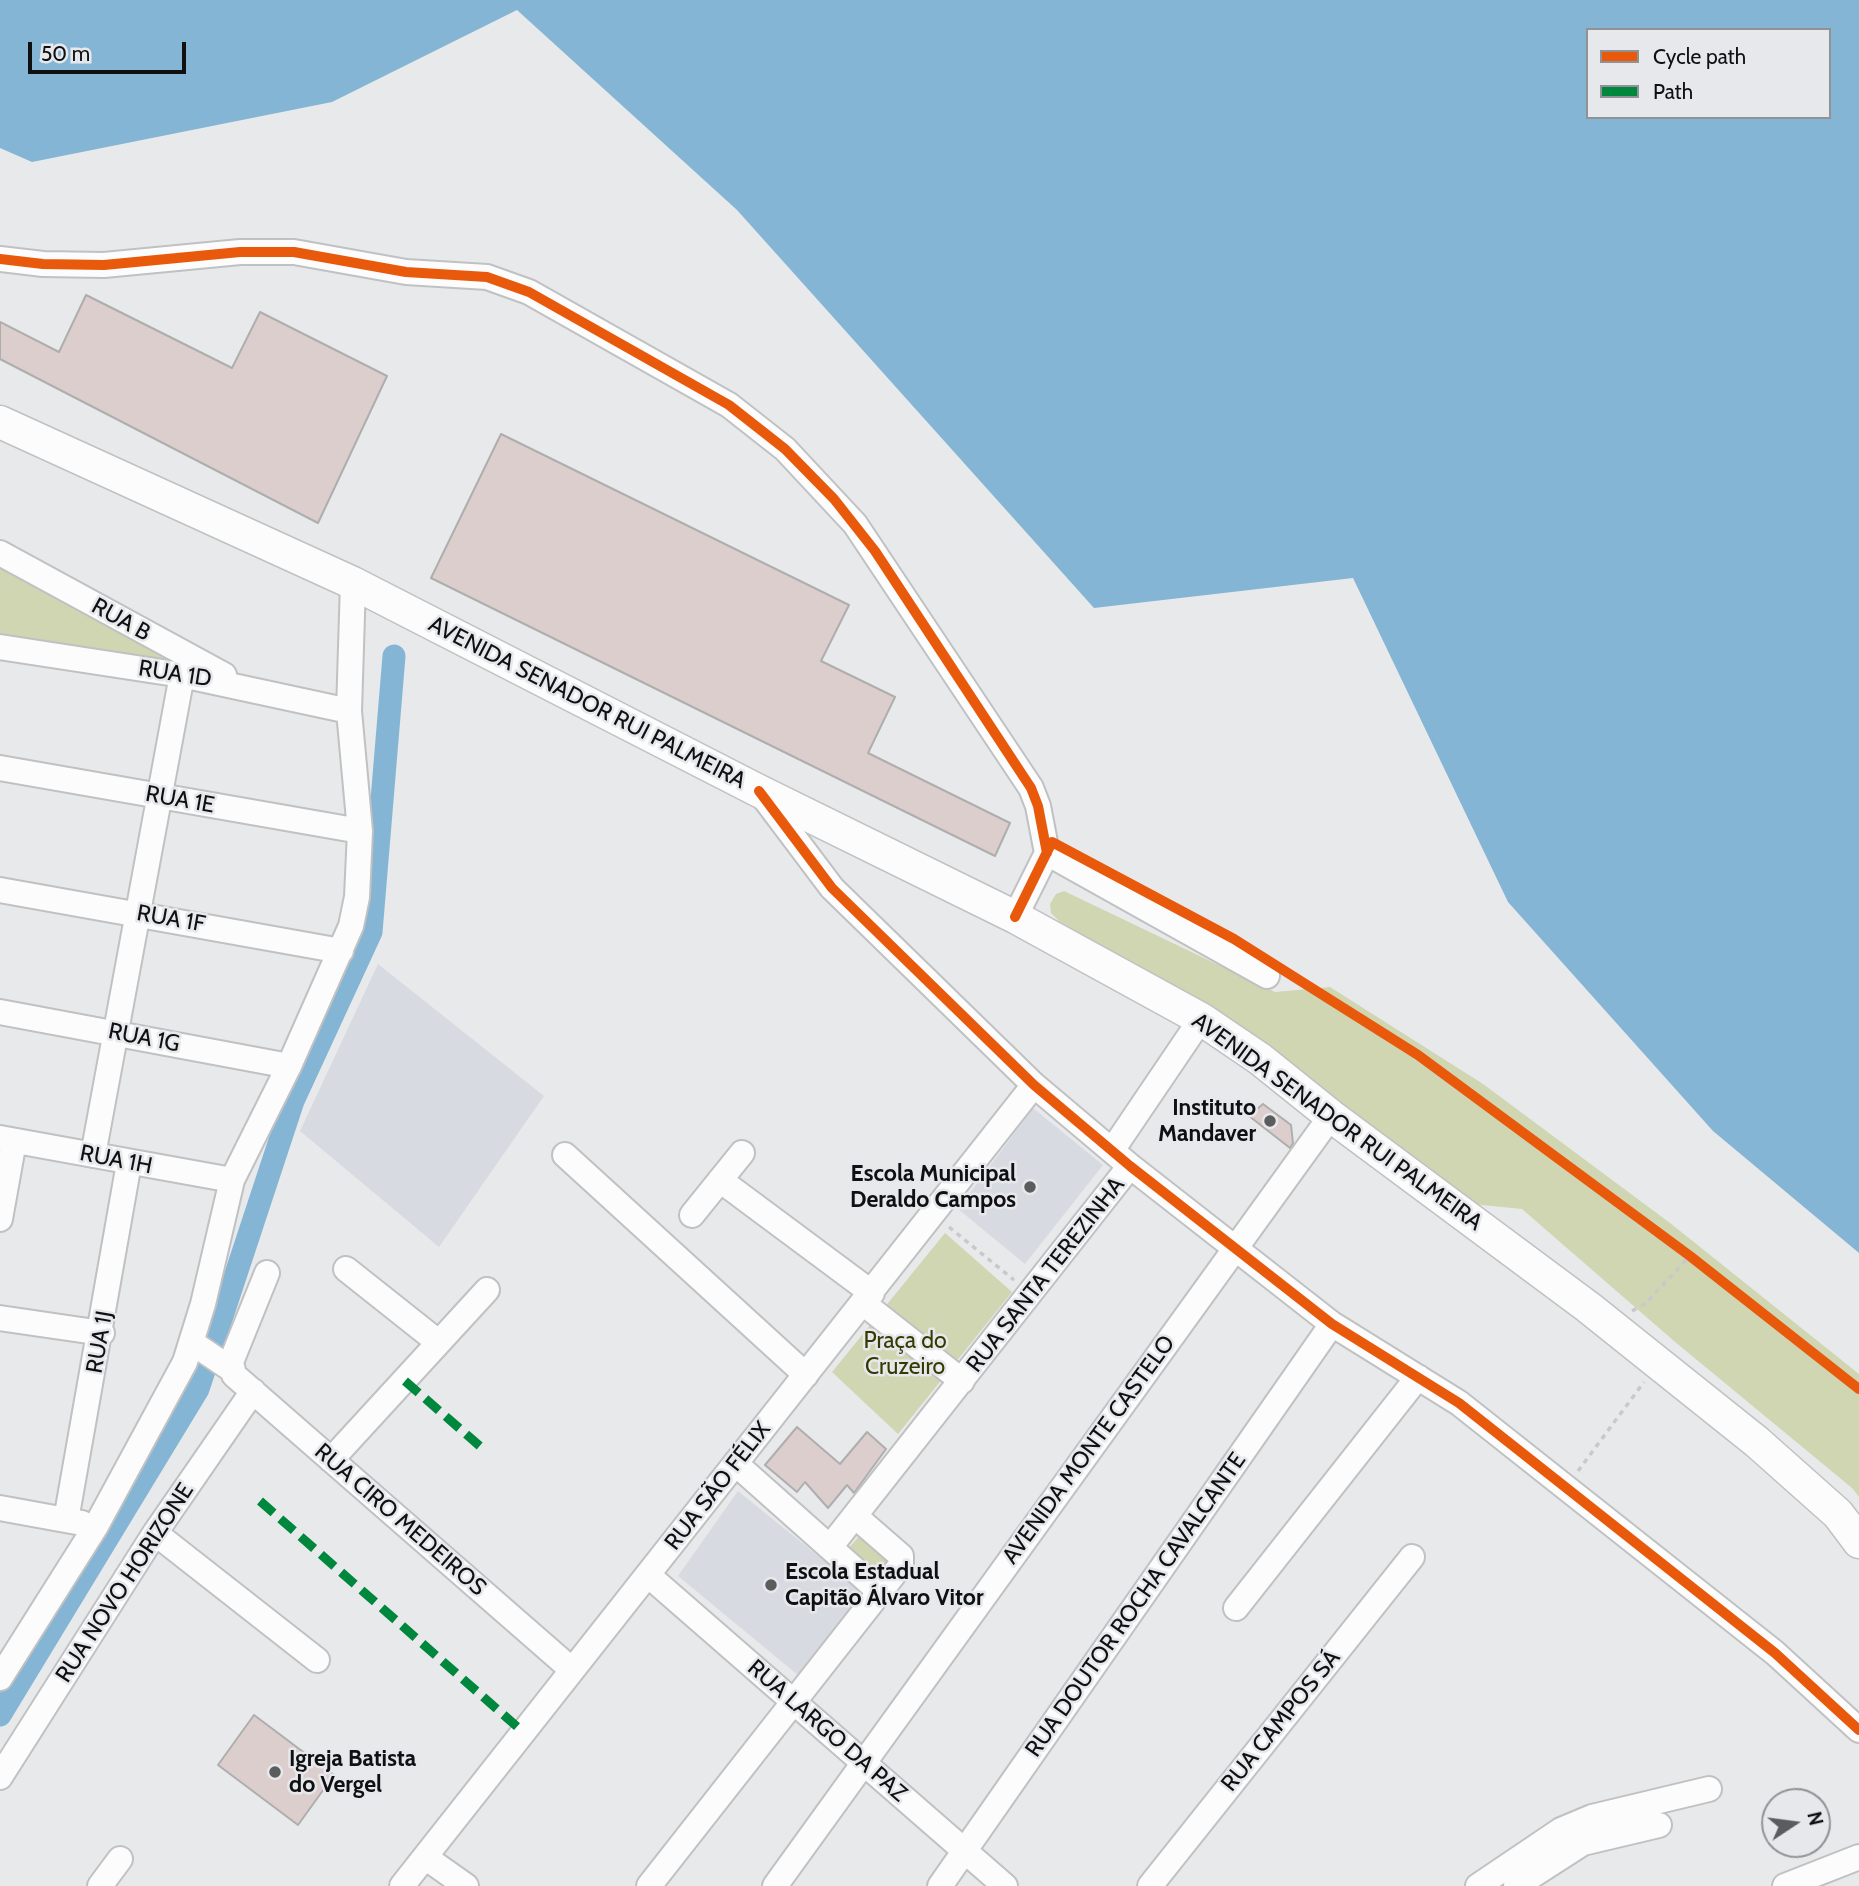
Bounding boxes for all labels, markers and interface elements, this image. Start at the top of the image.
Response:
scale bar [32,28,189,72]
legend [1586,28,1831,119]
text: 50 m [41,41,90,66]
text: Cycle path [1653,44,1746,69]
text: Path [1653,79,1693,104]
street label: RUA B [87,593,155,647]
street label: AVENIDA SENADOR RUI PALMEIRA [424,611,750,795]
street label: RUA 1D [136,655,214,693]
street label: RUA 1E [143,780,217,820]
street label: RUA 1F [135,899,207,939]
street label: AVENIDA SENADOR RUI PALMEIRA [1186,1007,1488,1237]
street label: RUA 1G [106,1018,182,1058]
place label: Instituto Mandaver [1158,1094,1256,1148]
marker: Instituto Mandaver [1262,1113,1278,1129]
street label: RUA 1H [77,1139,155,1181]
place label: Escola Municipal Deraldo Campos [850,1160,1016,1214]
street label: RUA SANTA TEREZINHA [961,1172,1131,1378]
marker: Escola Municipal Deraldo Campos [1022,1179,1038,1195]
street label: RUA 1J [81,1309,119,1375]
park label: Praça do Cruzeiro [863,1327,947,1381]
street label: AVENIDA MONTE CASTELO [997,1330,1181,1570]
street label: RUA SÃO FÉLIX [659,1416,777,1556]
street label: RUA CIRO MEDEIROS [309,1438,491,1602]
street label: RUA DOUTOR ROCHA CAVALCANTE [1020,1448,1252,1762]
street label: RUA NOVO HORIZONE [50,1478,200,1688]
place label: Escola Estadual Capitão Álvaro Vitor [785,1558,984,1612]
marker: Escola Estadual Capitão Álvaro Vitor [763,1577,779,1593]
street label: RUA CAMPOS SÁ [1216,1645,1346,1797]
street label: RUA LARGO DA PAZ [742,1654,912,1808]
place label: Igreja Batista do Vergel [289,1745,416,1799]
marker: Igreja Batista do Vergel [267,1764,283,1780]
north arrow [1761,1788,1831,1858]
text: N [1802,1809,1828,1828]

